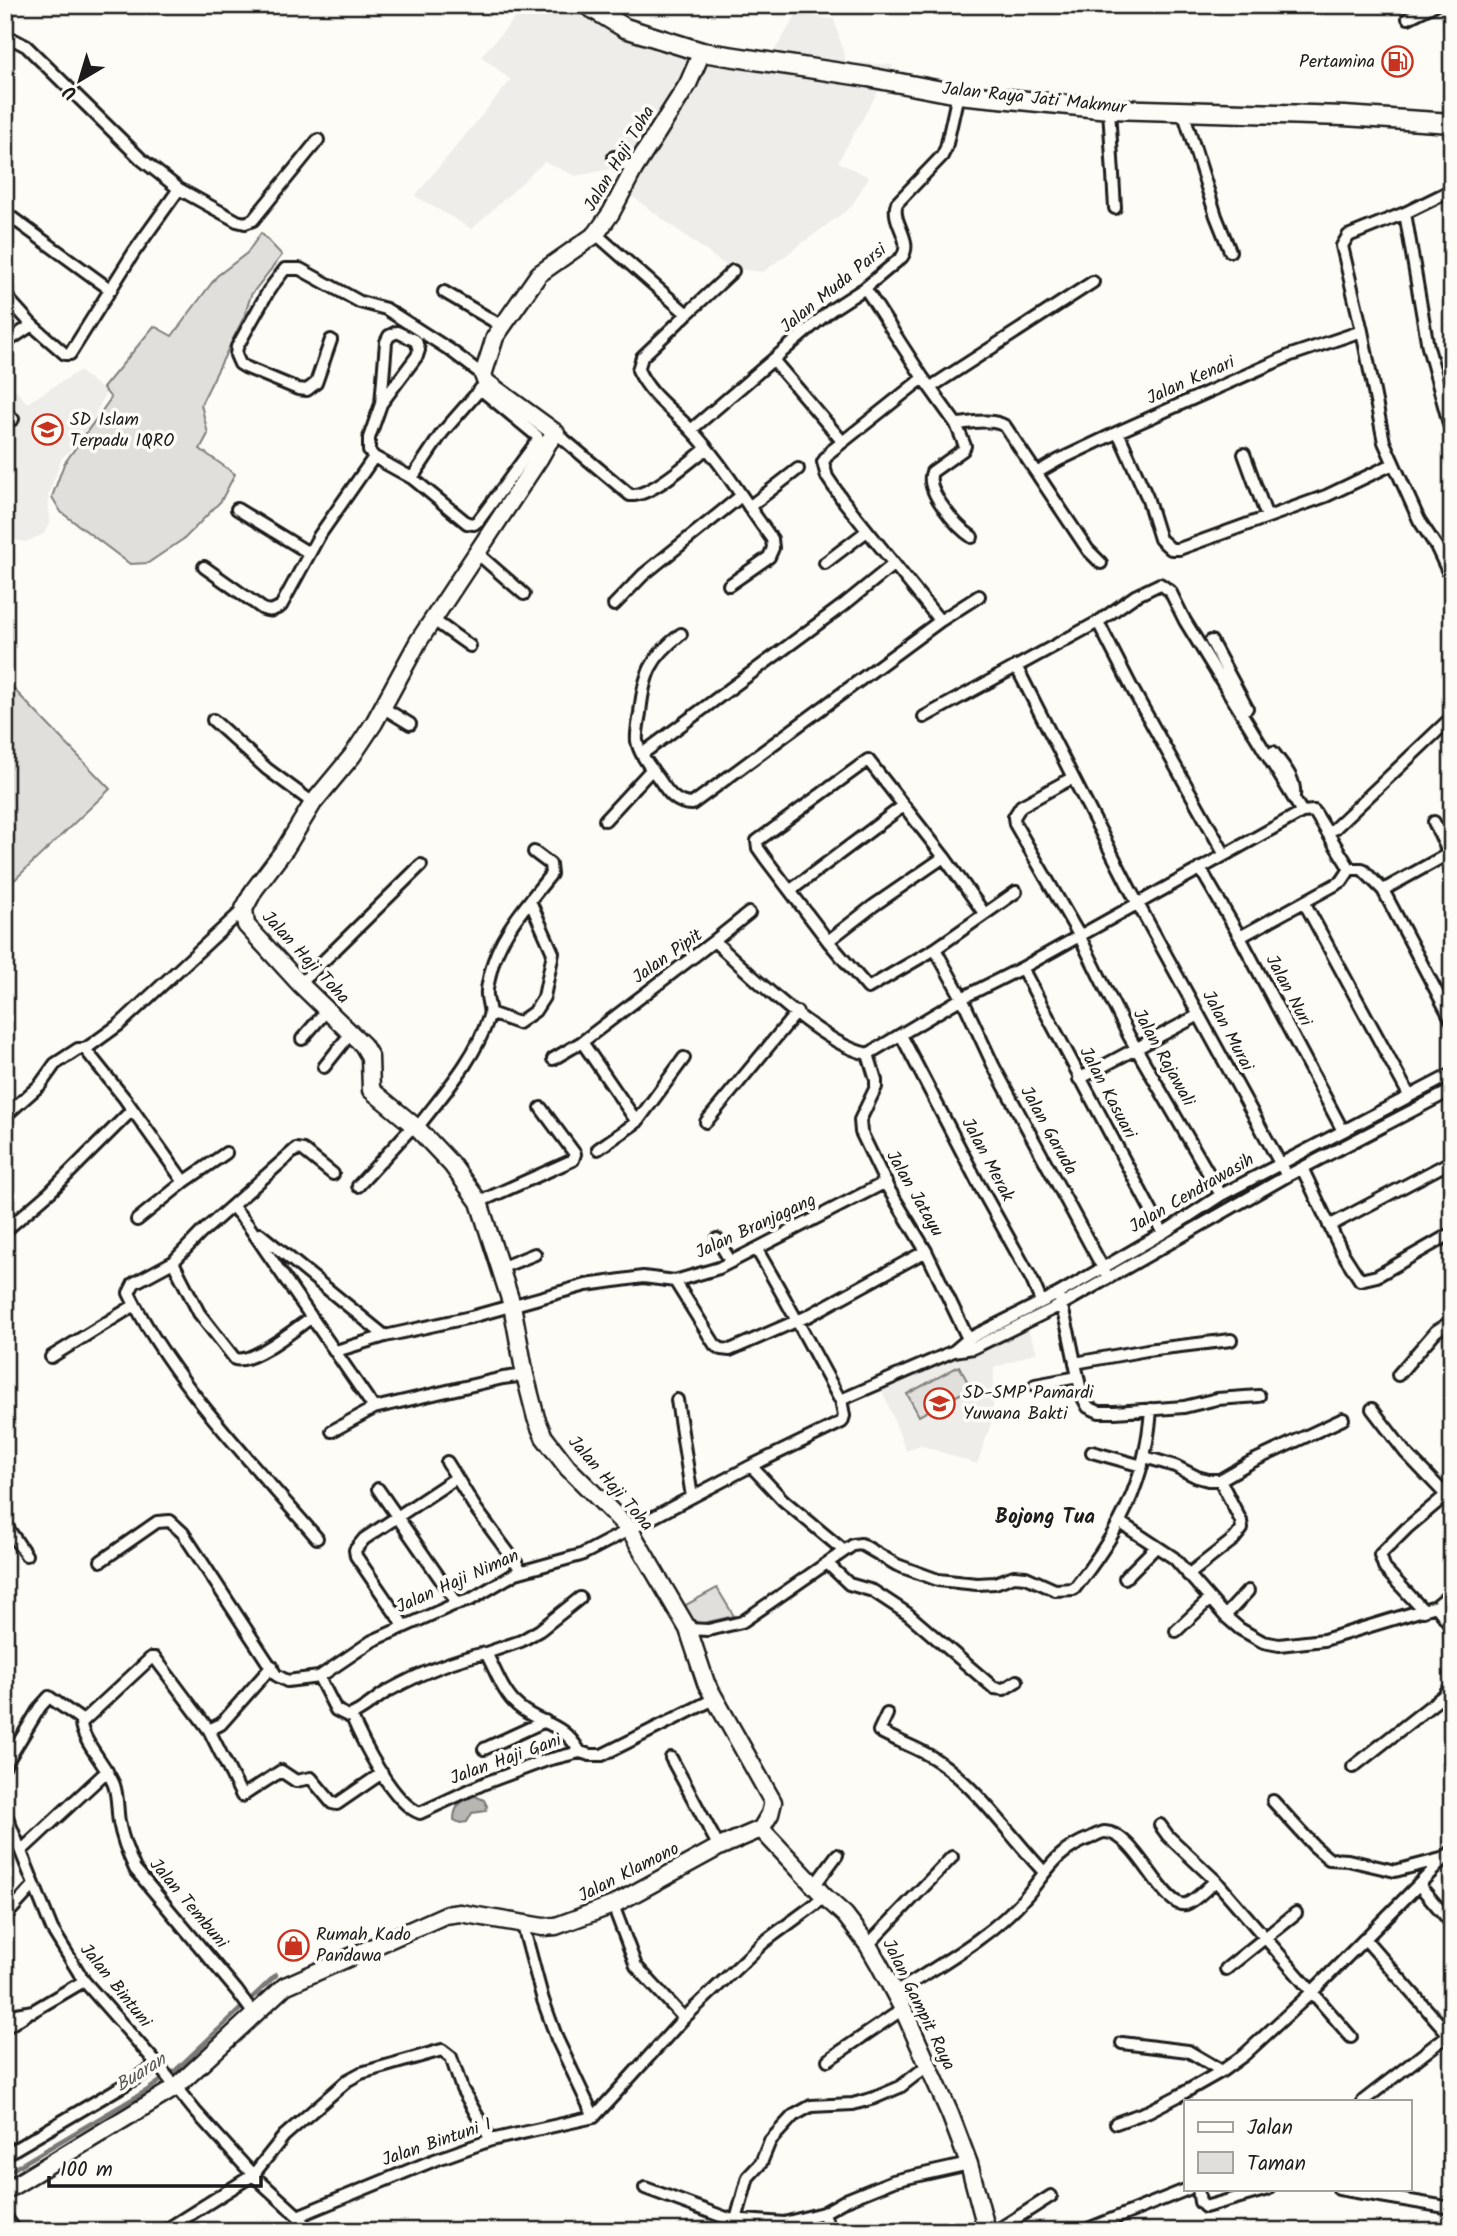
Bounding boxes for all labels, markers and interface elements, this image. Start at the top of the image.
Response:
fuel station icon: Pertamina [1381,45,1415,79]
north arrow [46,46,116,116]
place label: Pertamina [1299,48,1375,77]
street label: Jalan Raya Jati Makmur [941,75,1129,123]
text: U [57,76,84,107]
street label: Jalan Haji Toha [577,101,663,217]
street label: Jalan Muda Parsi [774,236,894,341]
street label: Jalan Kenari [1142,348,1240,413]
place label: SD Islam Terpadu IQRO [70,406,174,456]
school or university icon: SD Islam Terpadu IQRO [30,413,64,447]
street label: Jalan Haji Toha [254,905,356,1011]
street label: Jalan Pipit [627,921,710,992]
street label: Jalan Nuri [1257,950,1319,1033]
street label: Jalan Murai [1194,985,1261,1077]
street label: Jalan Rajawali [1124,1004,1202,1113]
street label: Jalan Kasuari [1071,1042,1144,1145]
street label: Jalan Garuda [1012,1081,1084,1181]
street label: Jalan Merak [953,1113,1022,1208]
street label: Jalan Jatayu [877,1145,951,1243]
street label: Jalan Cendrawasih [1124,1146,1260,1242]
street label: Jalan Branjagang [691,1186,821,1268]
place label: SD-SMP Pamardi Yuwana Bakti [963,1379,1094,1429]
school or university icon: SD-SMP Pamardi Yuwana Bakti [923,1386,957,1420]
street label: Jalan Haji Toha [560,1430,660,1538]
district label: Bojong Tua [995,1501,1095,1534]
street label: Jalan Haji Niman [392,1542,524,1622]
street label: Jalan Haji Gani [446,1726,566,1794]
street label: Jalan Klamono [573,1835,685,1911]
street label: Jalan Tembuni [141,1852,235,1956]
place label: Rumah Kado Pandawa [316,1921,411,1971]
shop icon: Rumah Kado Pandawa [276,1928,310,1962]
street label: Jalan Gampit Raya [874,1934,962,2076]
street label: Jalan Bintuni [72,1937,159,2035]
water label: Buaran [110,2045,174,2100]
legend [1184,2100,1412,2190]
street label: Jalan Bintuni I [378,2111,496,2175]
text: Jalan [1247,2112,1293,2145]
scale bar [49,2145,261,2189]
text: Taman [1247,2148,1306,2181]
text: 100 m [60,2154,113,2187]

